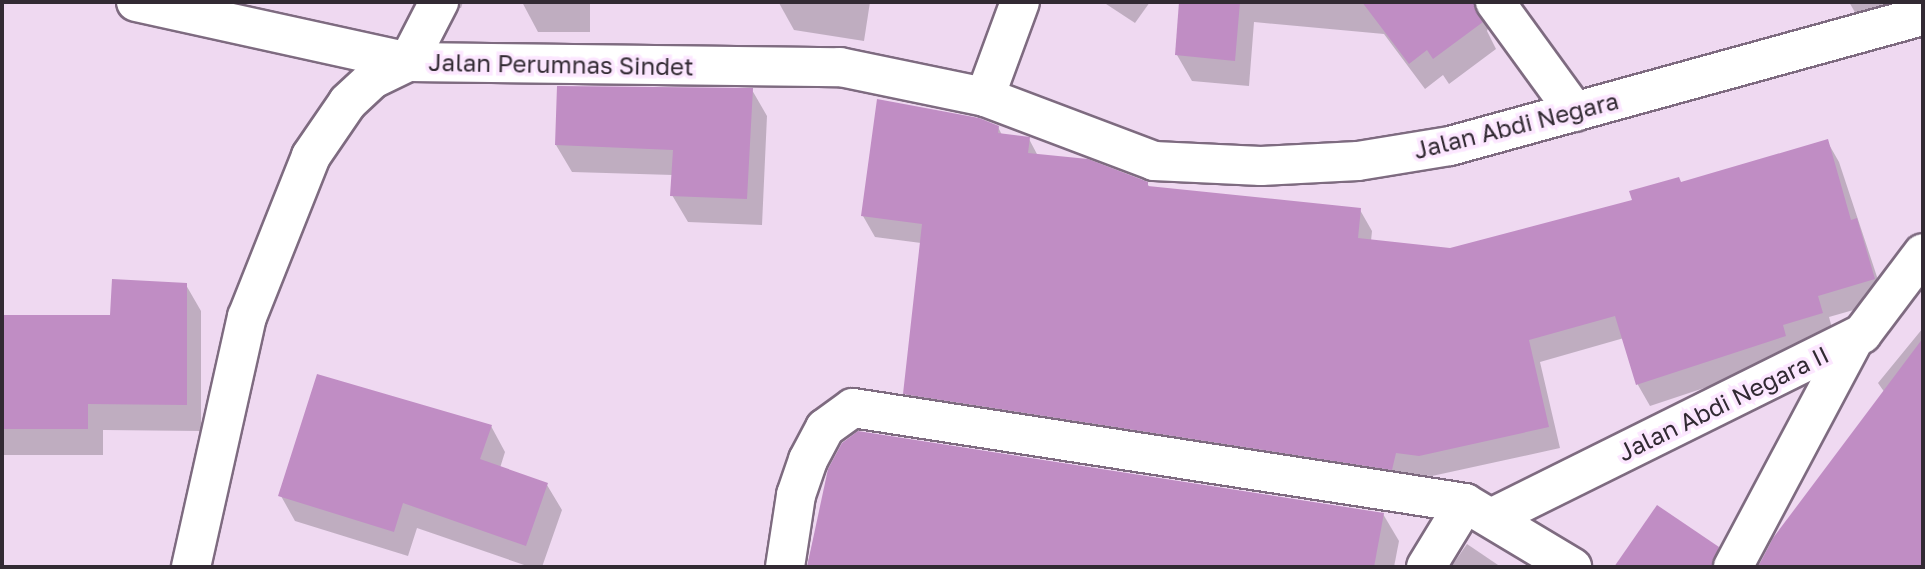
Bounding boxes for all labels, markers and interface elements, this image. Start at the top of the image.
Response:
street label: Jalan Perumnas Sindet [428,47,694,81]
street label: Jalan Abdi Negara [1411,86,1621,164]
street label: Jalan Abdi Negara II [1613,339,1833,467]

